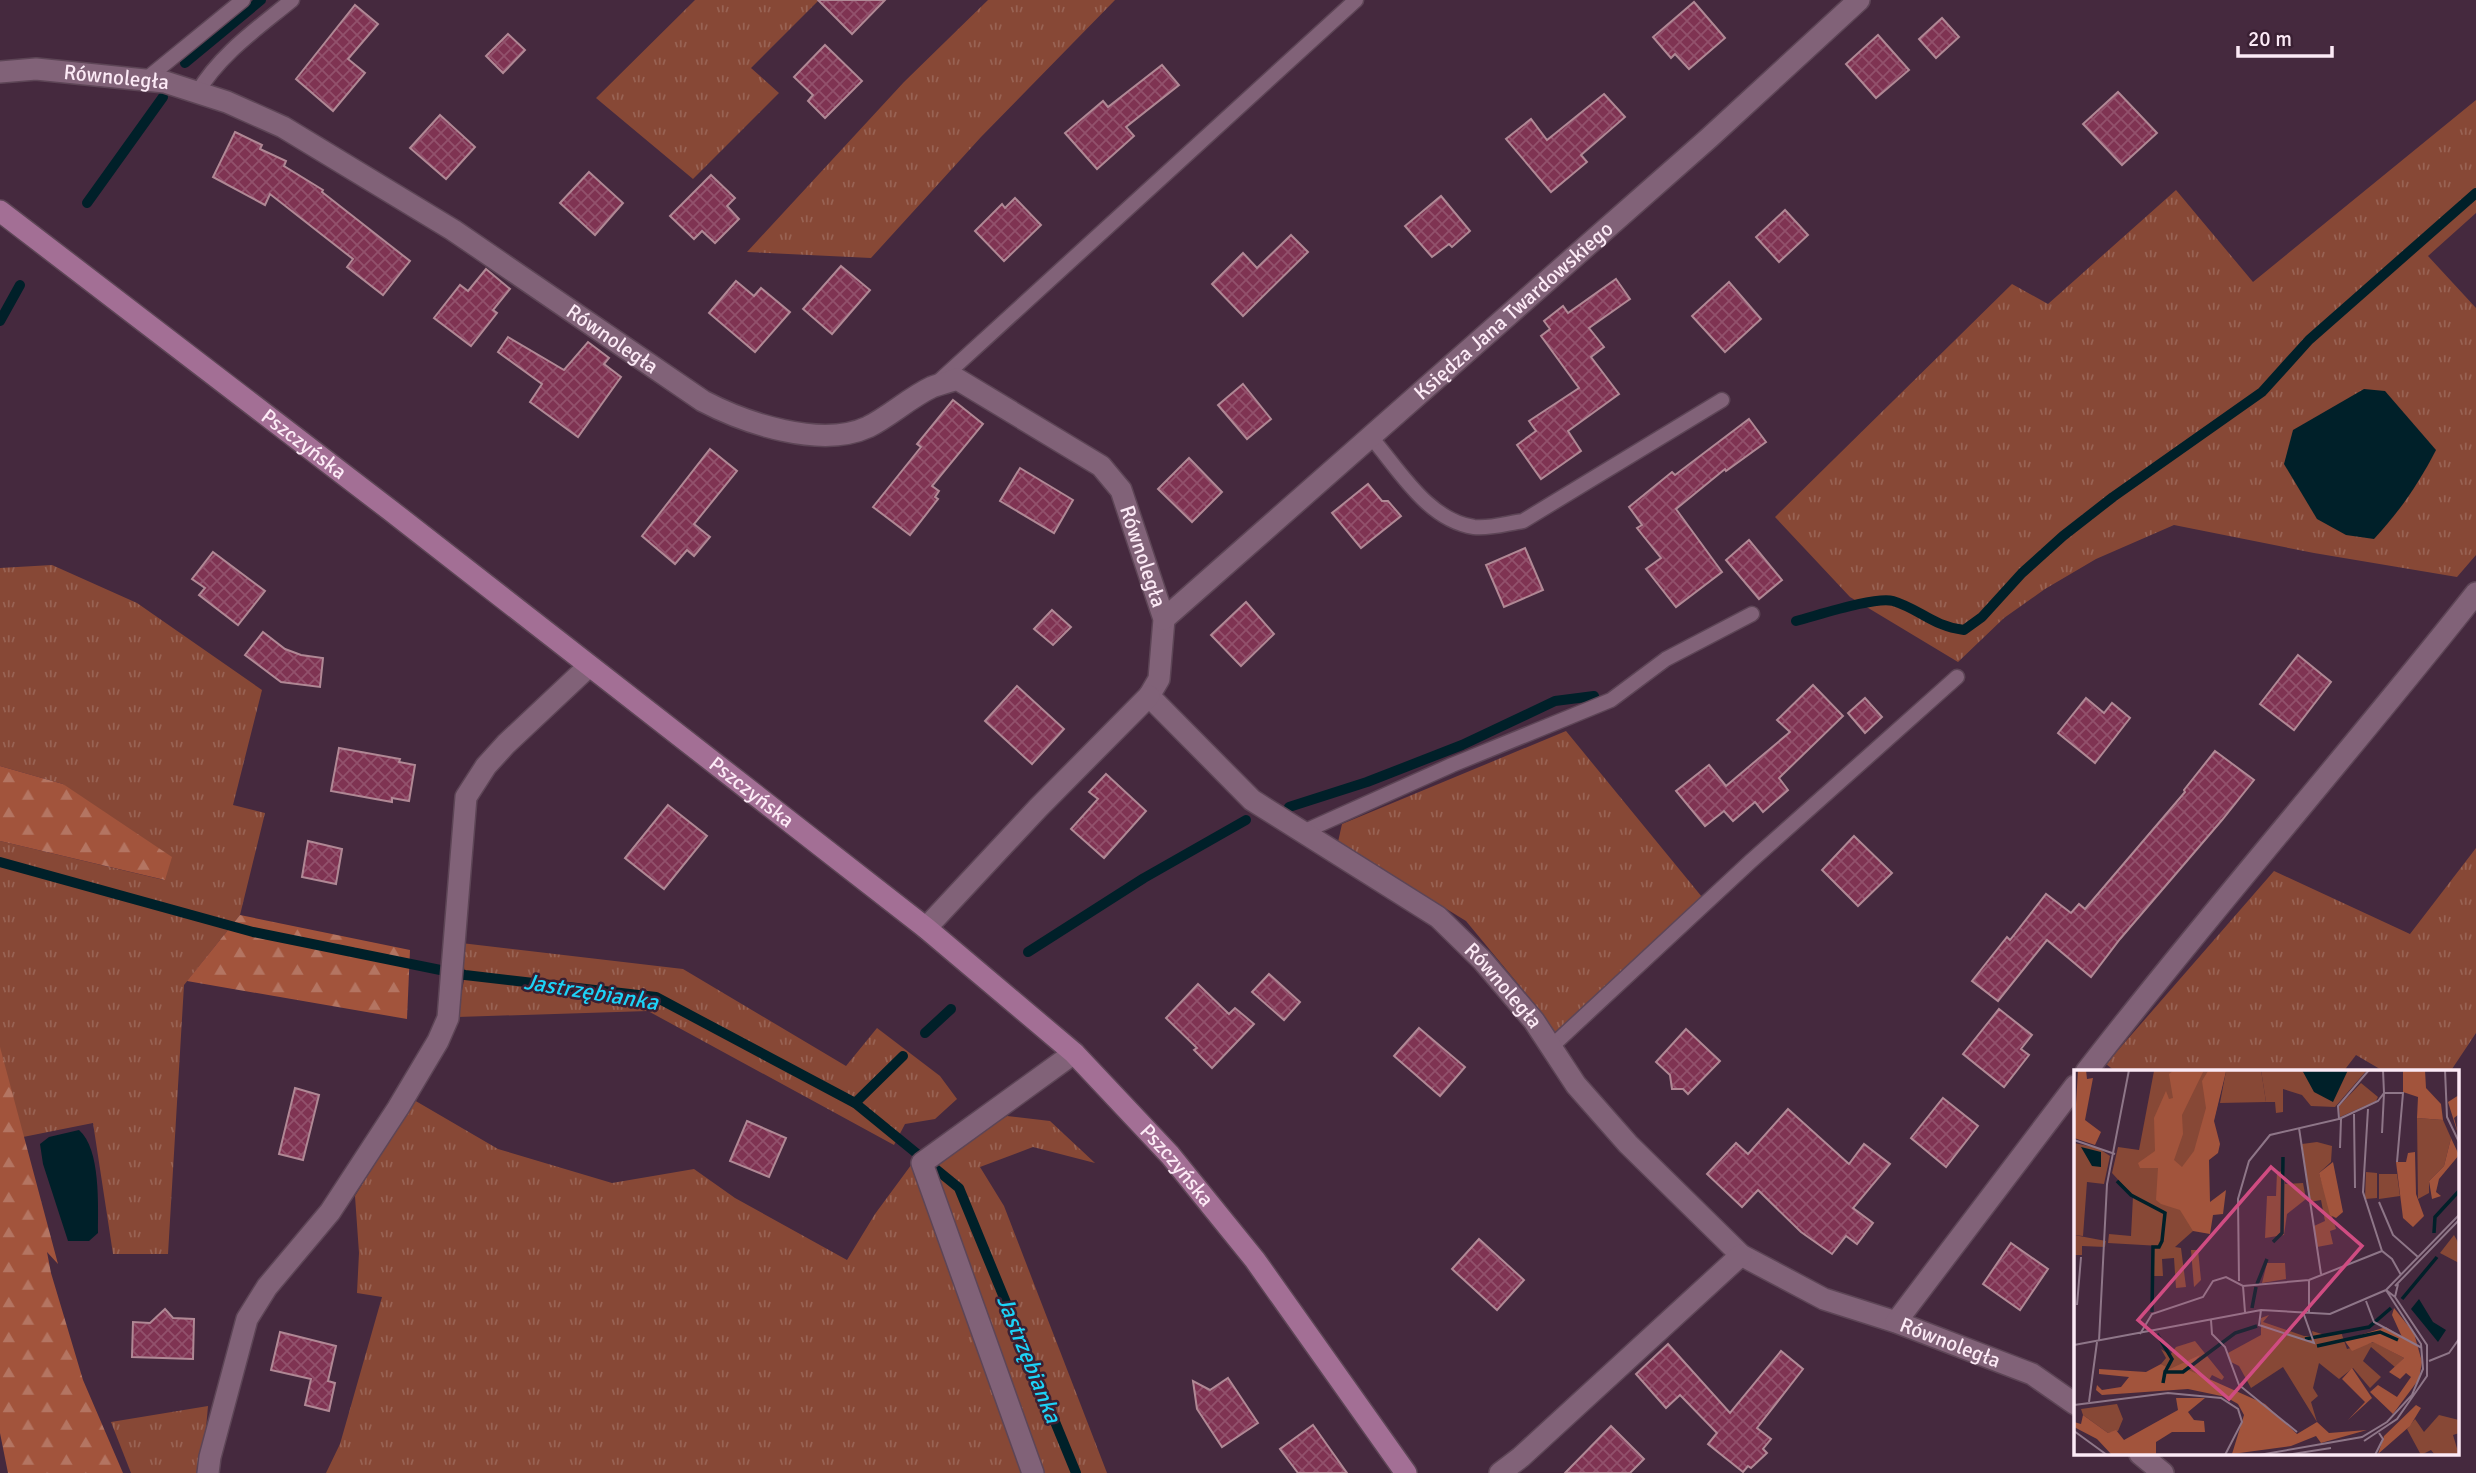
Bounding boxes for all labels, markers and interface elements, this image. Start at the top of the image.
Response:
scale bar [2238,14,2332,58]
text: 20 m [2248,26,2292,52]
street label: Równoległa [62,59,170,95]
street label: Księdza Jana Twardowskiego [1408,216,1618,405]
street label: Równoległa [561,298,663,380]
street label: Pszczyńska [256,403,352,485]
street label: Równoległa [1114,502,1172,611]
street label: Pszczyńska [704,751,799,833]
street label: Równoległa [1459,937,1548,1033]
water label: Jastrzębianka [522,967,661,1017]
inset map [2074,1070,2458,1456]
street label: Pszczyńska [1134,1118,1219,1212]
water label: Jastrzębianka [990,1291,1068,1428]
street label: Równoległa [1896,1312,2004,1374]

